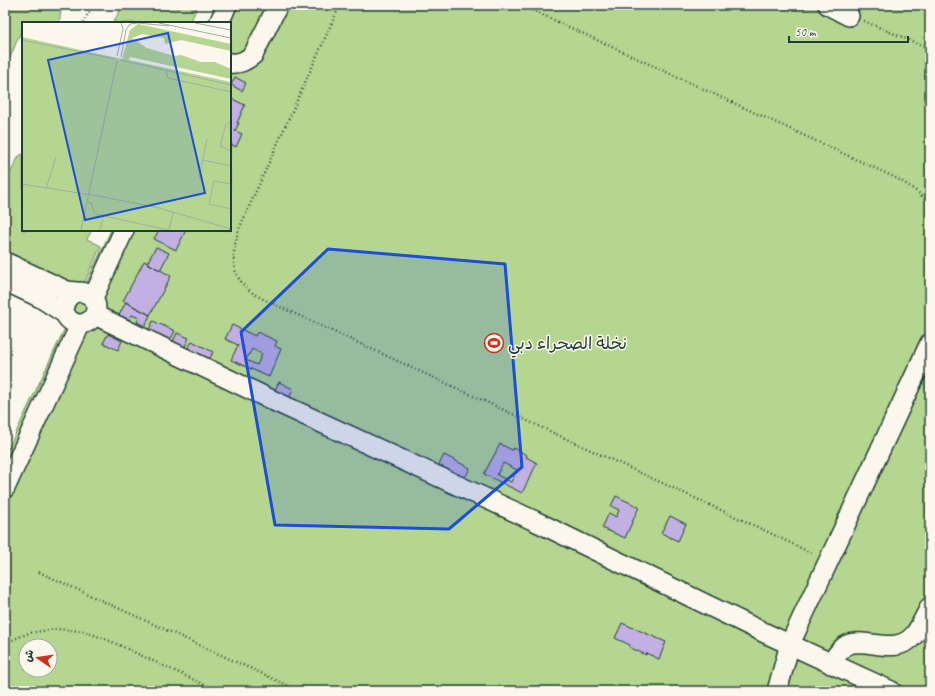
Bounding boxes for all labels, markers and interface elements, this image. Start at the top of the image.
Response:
scale bar [789,18,908,44]
inset map [22,22,231,231]
text: 50 m [795,24,817,40]
sports icon: نخلة الصحراء دبي [483,332,505,354]
place label: نخلة الصحراء دبي [508,333,627,358]
north arrow [18,638,58,678]
text: ش [20,648,36,663]

